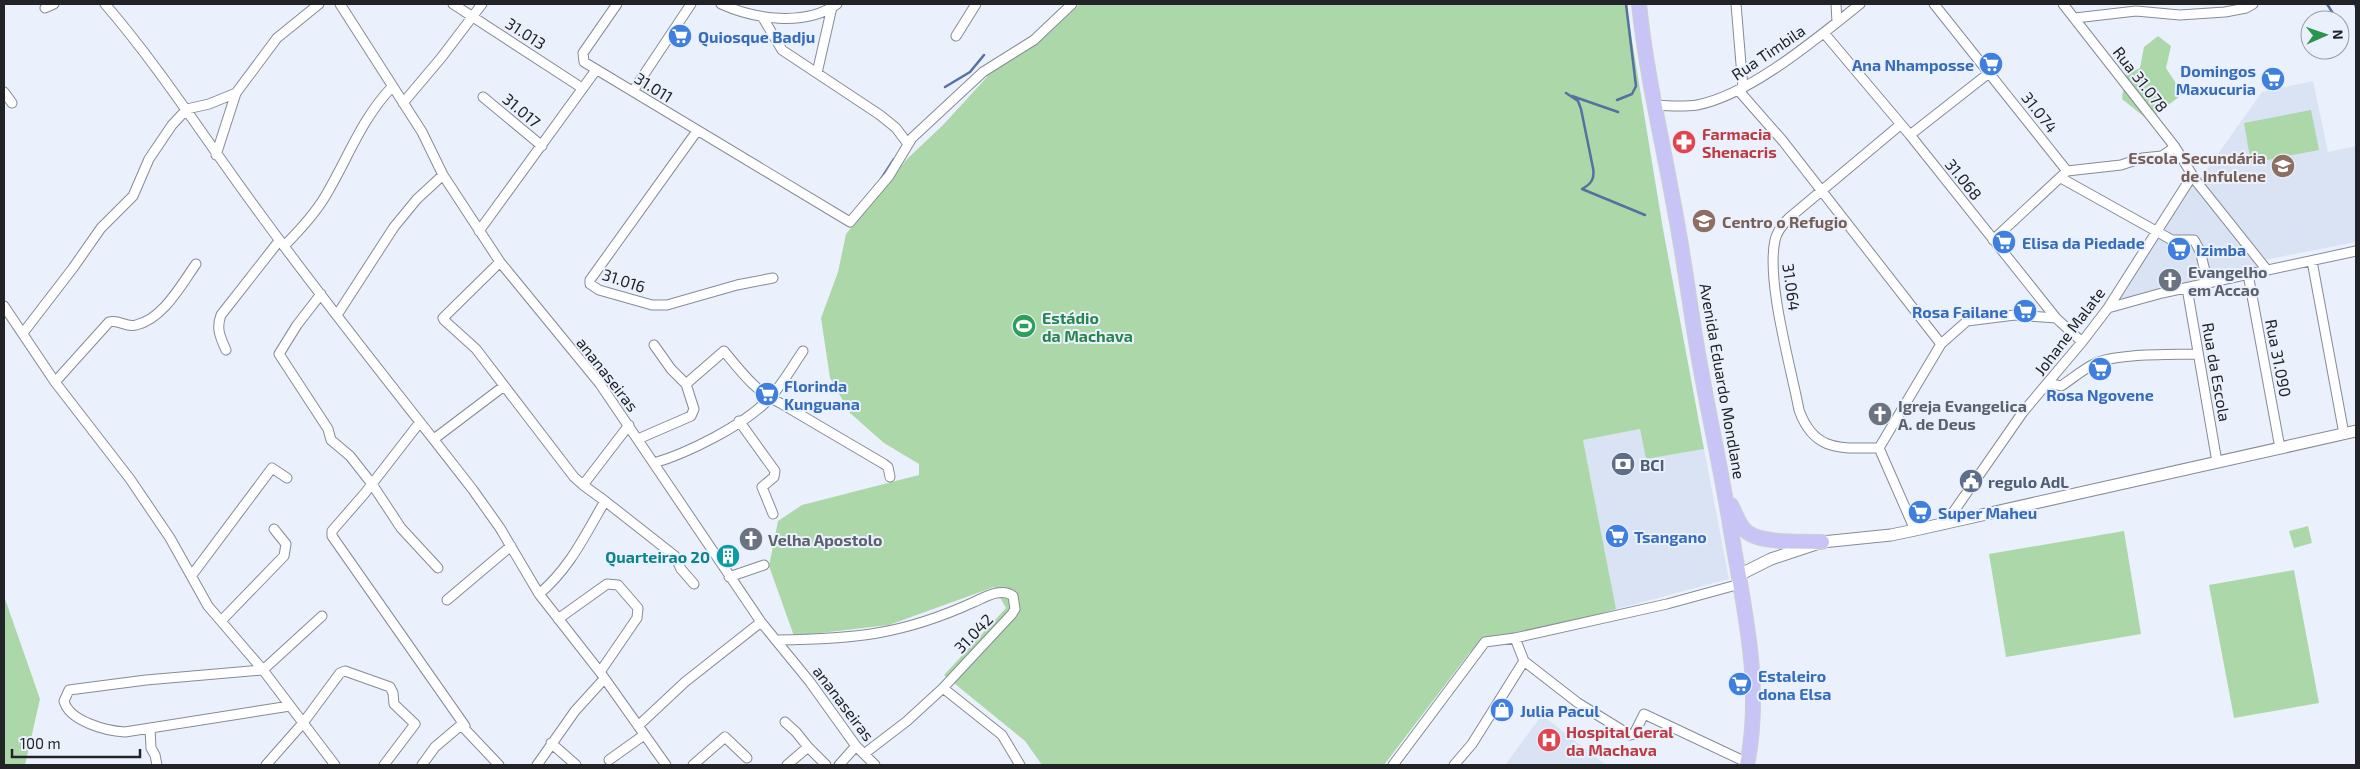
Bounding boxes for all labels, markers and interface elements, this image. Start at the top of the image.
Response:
north arrow [2300,10,2350,60]
street label: 31.013 [502,13,550,53]
street label: Rua Timbila [1727,20,1809,84]
supermarket icon: Quiosque Badju [667,23,693,49]
place label: Quiosque Badju [698,27,815,47]
text: N [2330,29,2347,40]
street label: Rua 31.078 [2110,42,2172,116]
supermarket icon: Ana Nhamposse [1978,51,2004,77]
place label: Ana Nhamposse [1852,55,1974,74]
place label: Domingos Maxucuria [2176,61,2256,98]
supermarket icon: Domingos Maxucuria [2260,66,2286,92]
street label: 31.011 [631,68,677,106]
street label: 31.074 [2018,88,2062,136]
street label: 31.017 [499,89,545,131]
place label: Farmacia Shenacris [1702,124,1777,161]
pharmacy icon: Farmacia Shenacris [1671,129,1697,155]
place label: Escola Secundária de Infulene [2128,148,2266,185]
school or university icon: Escola Secundária de Infulene [2270,153,2296,179]
street label: 31.068 [1942,155,1986,203]
school or university icon: Centro o Refugio [1691,208,1717,234]
place label: Centro o Refugio [1722,212,1848,231]
supermarket icon: Elisa da Piedade [1991,229,2017,255]
place label: Elisa da Piedade [2022,233,2145,252]
supermarket icon: Izimba [2166,236,2192,262]
place label: Izimba [2196,240,2246,259]
street label: 31.064 [1779,262,1805,312]
place label: Evangelho em Accao [2188,262,2267,299]
street label: 31.016 [600,264,648,296]
church icon: Evangelho em Accao [2157,267,2183,293]
street label: Avenida Eduardo Mondlane [1696,282,1750,480]
street label: Johane Malate [2030,283,2108,379]
supermarket icon: Rosa Failane [2012,298,2038,324]
place label: Rosa Failane [1912,302,2008,321]
place label: Estádio da Machava [1042,308,1133,345]
sports icon: Estádio da Machava [1011,313,1037,339]
street label: Rua 31.090 [2262,318,2296,398]
street label: Rua da Escola [2199,321,2235,423]
street label: ananaseiras [573,333,643,415]
supermarket icon: Rosa Ngovene [2087,356,2113,382]
place label: Florinda Kunguana [784,376,860,413]
supermarket icon: Florinda Kunguana [754,381,780,407]
place label: Rosa Ngovene [2046,385,2154,404]
place label: Igreja Evangelica A. de Deus [1898,396,2027,433]
church icon: Igreja Evangelica A. de Deus [1867,401,1893,427]
bank icon: BCI [1610,451,1636,477]
place label: BCI [1640,455,1664,474]
public building icon: regulo AdL [1958,468,1984,494]
place label: regulo AdL [1988,472,2069,491]
supermarket icon: Super Maheu [1907,499,1933,525]
place label: Super Maheu [1938,503,2037,522]
supermarket icon: Tsangano [1604,523,1630,549]
church icon: Velha Apostolo [738,526,764,552]
place label: Tsangano [1634,527,1707,546]
place label: Velha Apostolo [768,530,882,549]
building icon: Quarteirao 20 [715,543,741,569]
place label: Quarteirao 20 [605,547,710,567]
street label: 31.042 [950,609,996,657]
street label: ananaseiras [810,662,878,744]
place label: Estaleiro dona Elsa [1758,666,1831,703]
supermarket icon: Estaleiro dona Elsa [1727,671,1753,697]
shop icon: Julia Pacul [1489,697,1515,723]
place label: Julia Pacul [1520,701,1600,720]
place label: Hospital Geral da Machava [1566,722,1674,759]
scale bar [12,726,140,758]
hospital icon: Hospital Geral da Machava [1536,727,1562,753]
text: 100 m [20,734,61,752]

